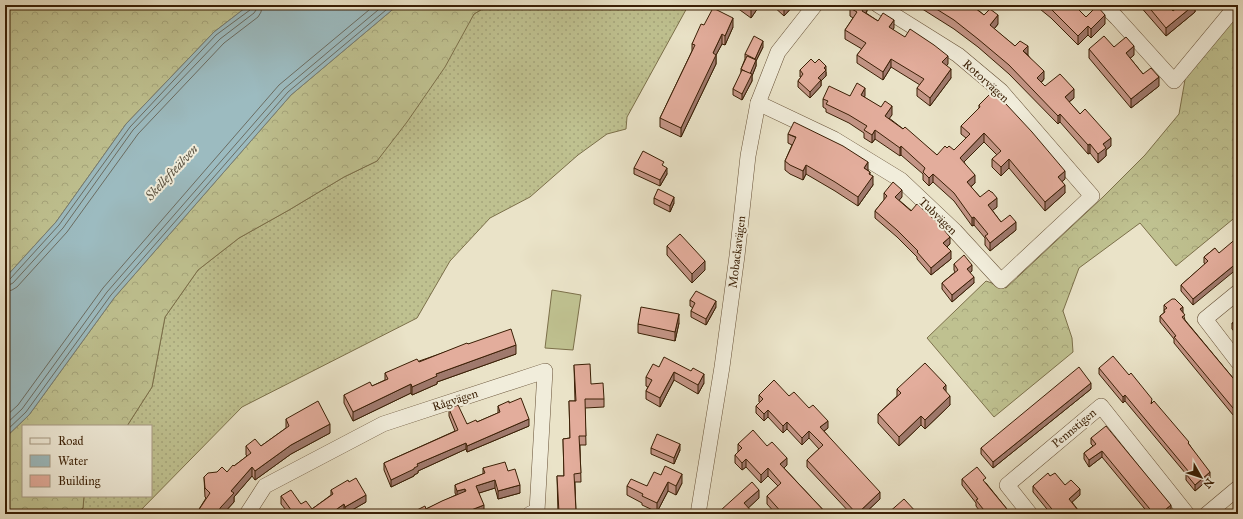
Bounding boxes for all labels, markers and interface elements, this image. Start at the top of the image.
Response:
street label: Rotorvägen [959,57,1012,106]
water label: Skellefteälven [141,141,202,205]
street label: Tubvägen [915,194,960,239]
street label: Mobackavägen [726,215,749,289]
street label: Rågvägen [430,386,480,415]
street label: Pennstigen [1049,405,1100,451]
legend [22,425,152,497]
text: Road [58,434,84,448]
text: Water [58,454,88,468]
north arrow [1181,457,1221,497]
text: Building [58,474,101,489]
text: N [1200,475,1216,491]

